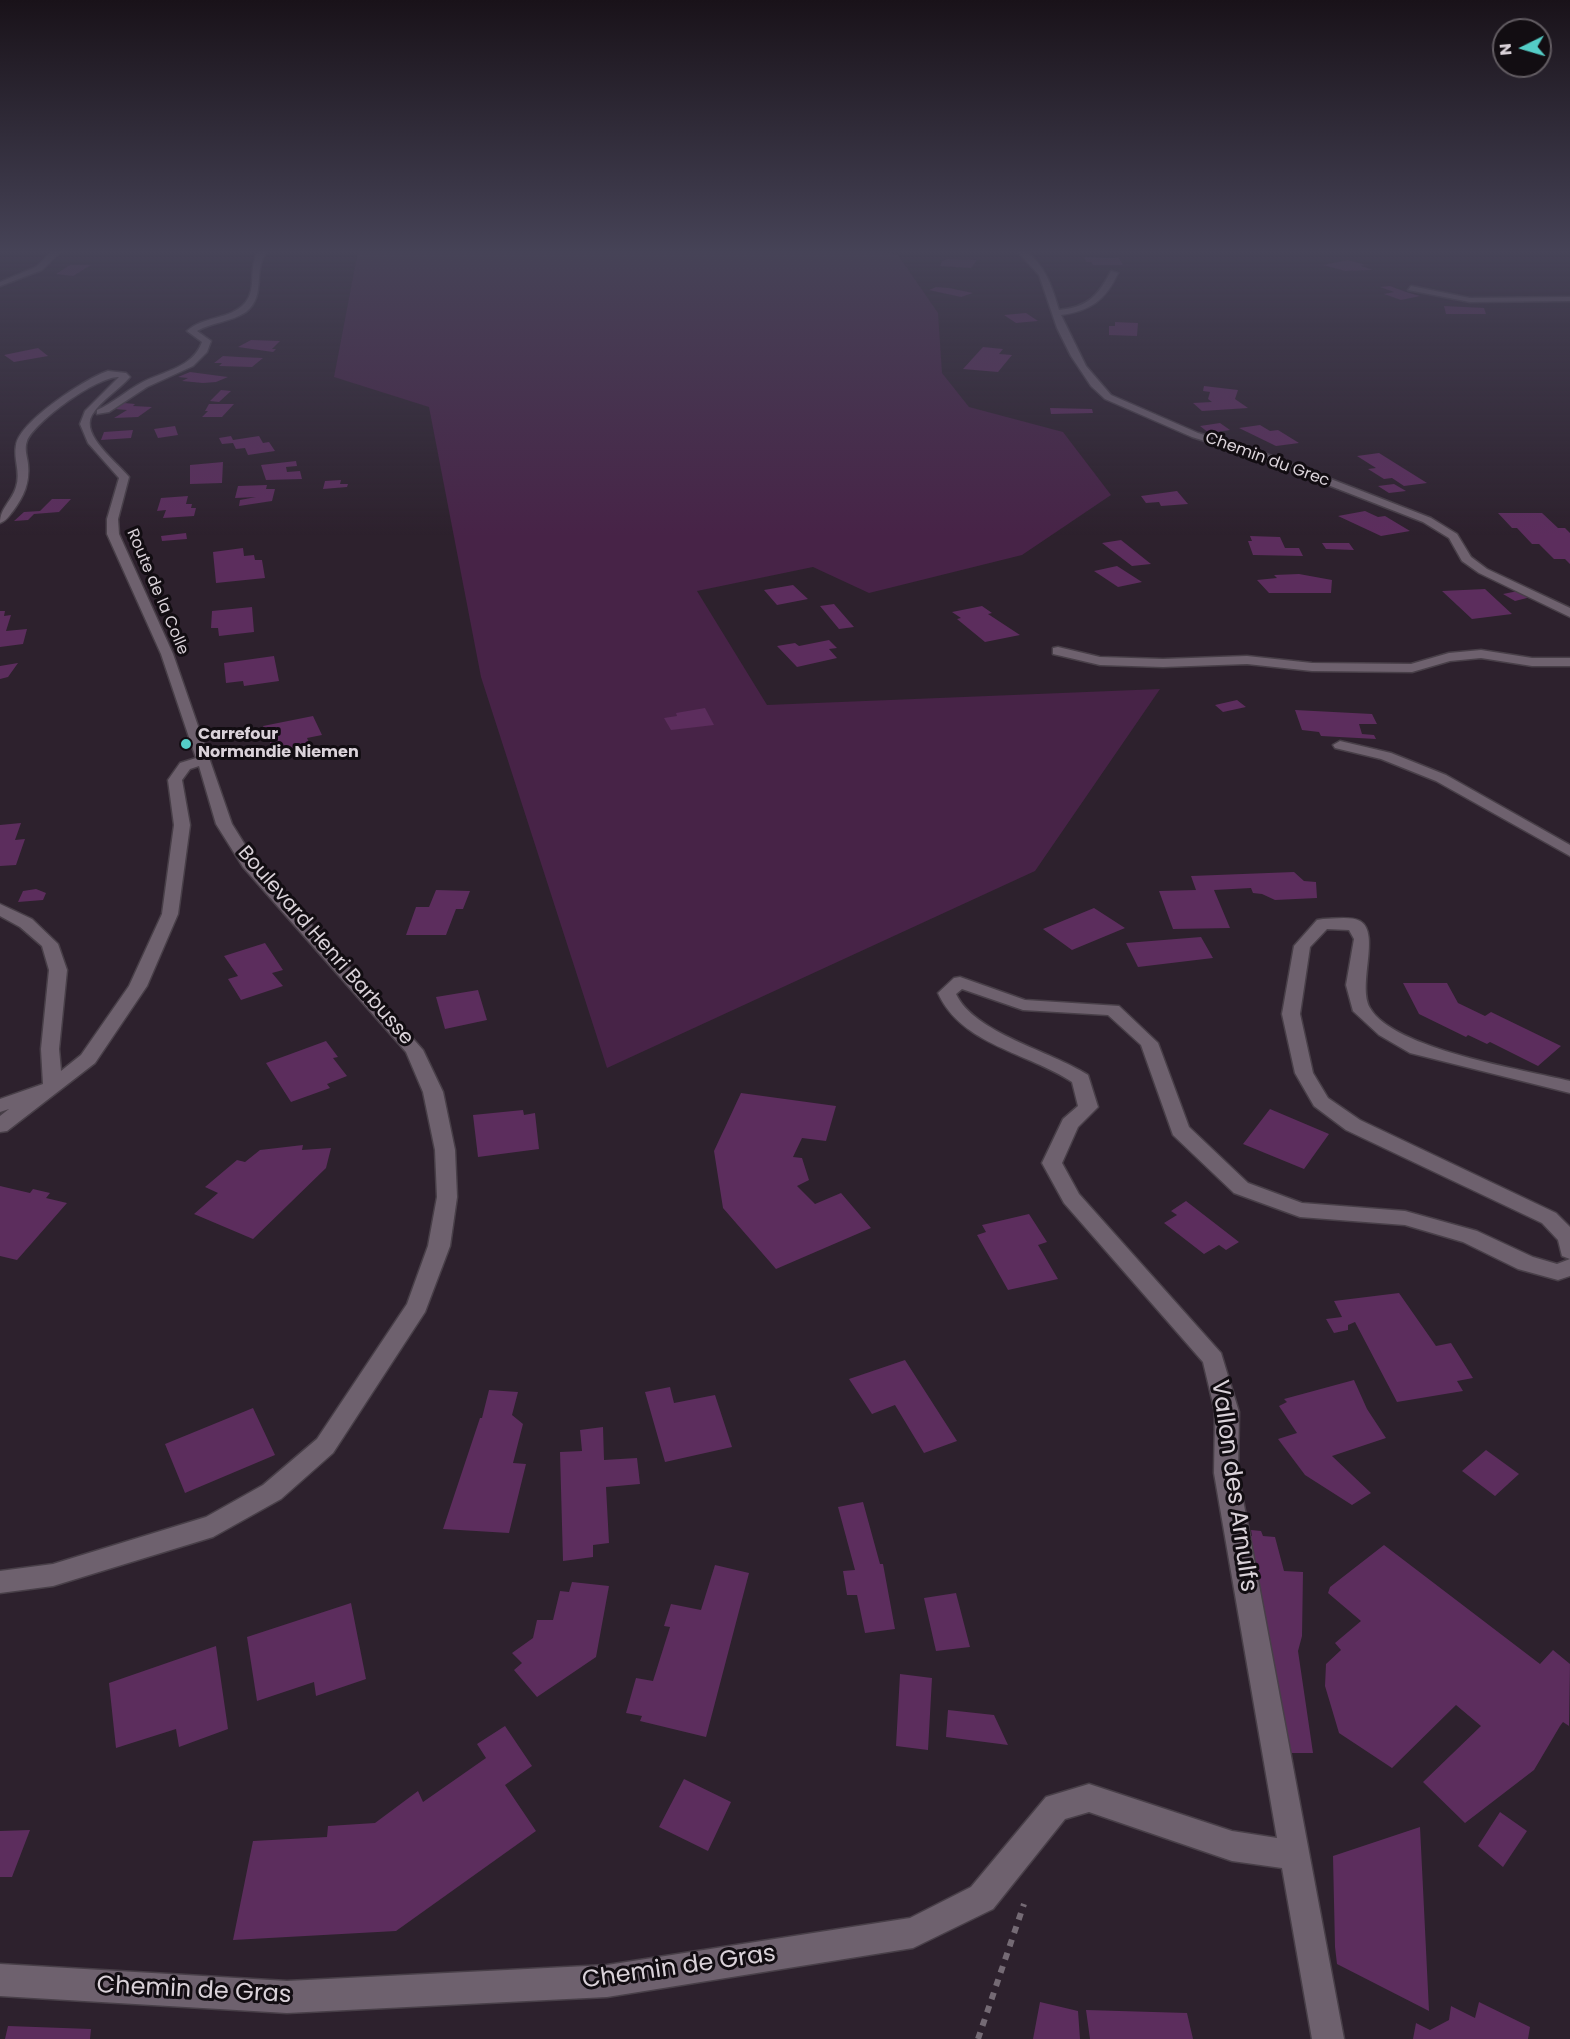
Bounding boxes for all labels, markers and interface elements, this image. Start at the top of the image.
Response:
north arrow [1492,18,1552,78]
text: N [1494,42,1518,56]
street label: Chemin du Grec [1202,429,1332,491]
street label: Route de la Colle [122,526,192,658]
place label: Carrefour Normandie Niemen [198,725,359,763]
marker: Carrefour Normandie Niemen [179,737,193,751]
street label: Boulevard Henri Barbusse [232,842,418,1050]
street label: Vallon des Arnulfs [1204,1378,1262,1594]
street label: Chemin de Gras [580,1940,778,1996]
street label: Chemin de Gras [96,1972,292,2010]

